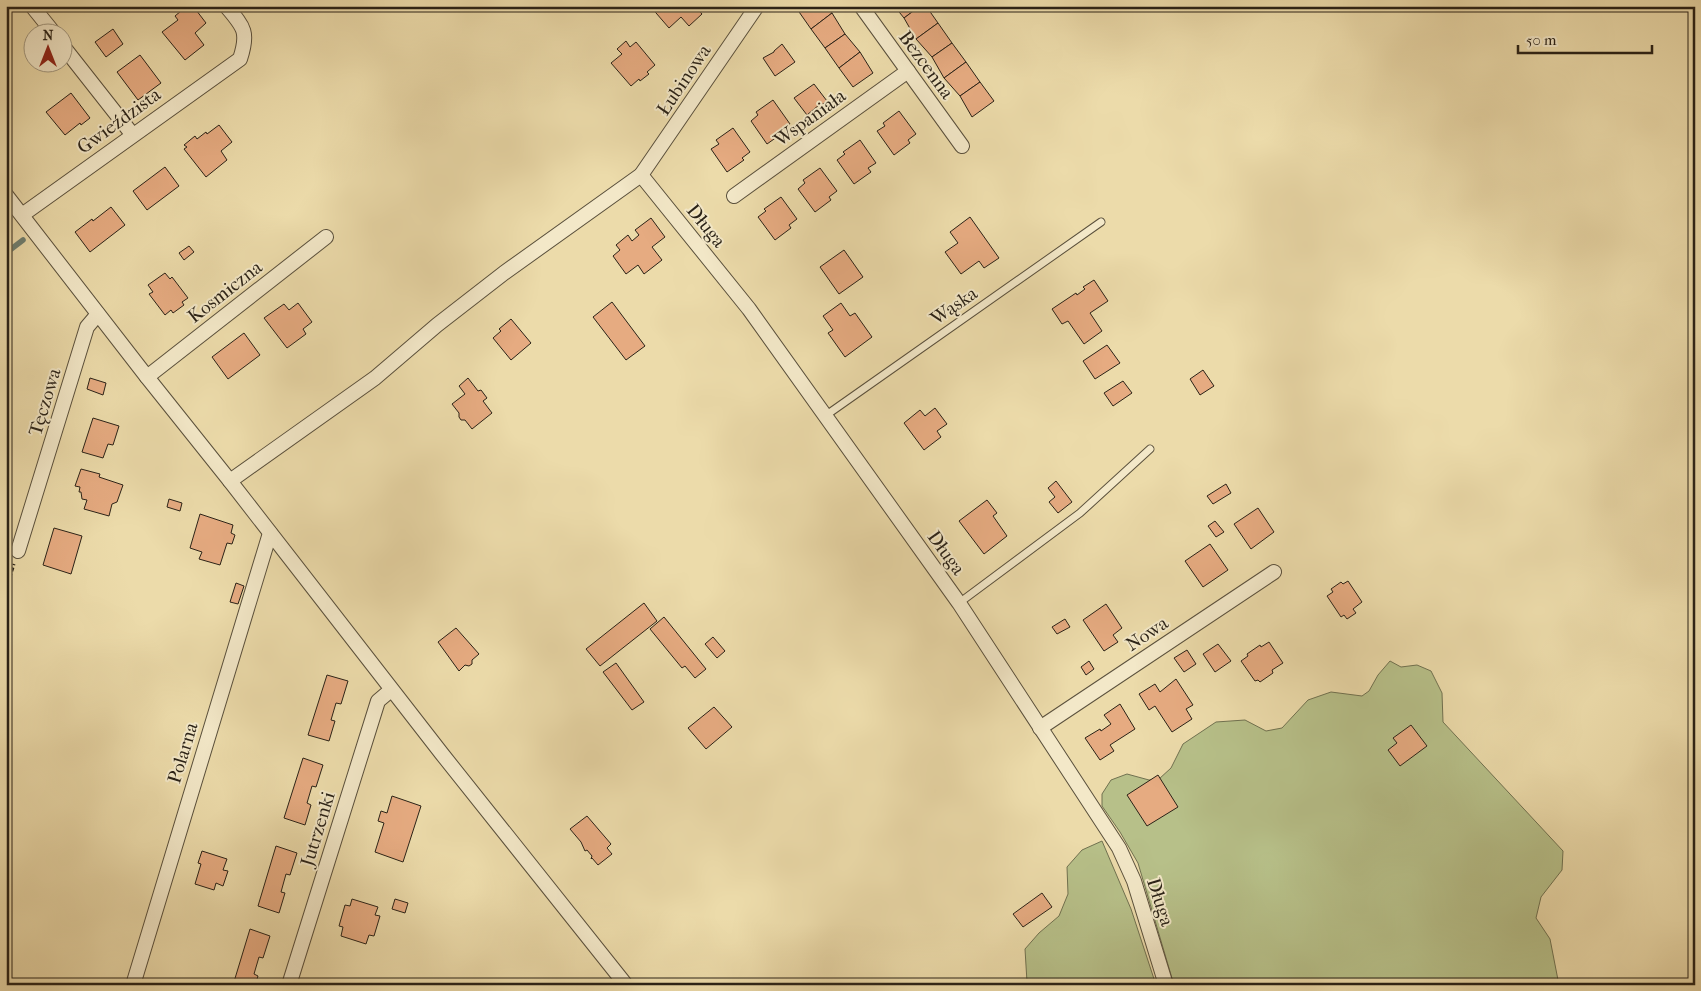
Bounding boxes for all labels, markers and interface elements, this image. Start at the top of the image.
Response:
north arrow [22,22,72,72]
scale bar [1518,22,1652,54]
text: N [43,27,54,44]
street label: Bezcenna [894,27,958,104]
text: 50 m [1526,31,1557,49]
street label: Łubinowa [652,40,716,119]
street label: Gwieździsta [73,83,165,159]
street label: Wspaniała [769,85,850,152]
street label: Długa [682,200,730,252]
street label: Kosmiczna [184,256,267,328]
street label: Wąska [926,282,982,330]
street label: Tęczowa [24,365,66,438]
street label: Długa [923,527,970,580]
street label: Nowa [1122,612,1172,656]
street label: Polarna [163,720,203,786]
street label: Jutrzenki [296,789,340,871]
street label: Długa [1142,875,1178,929]

